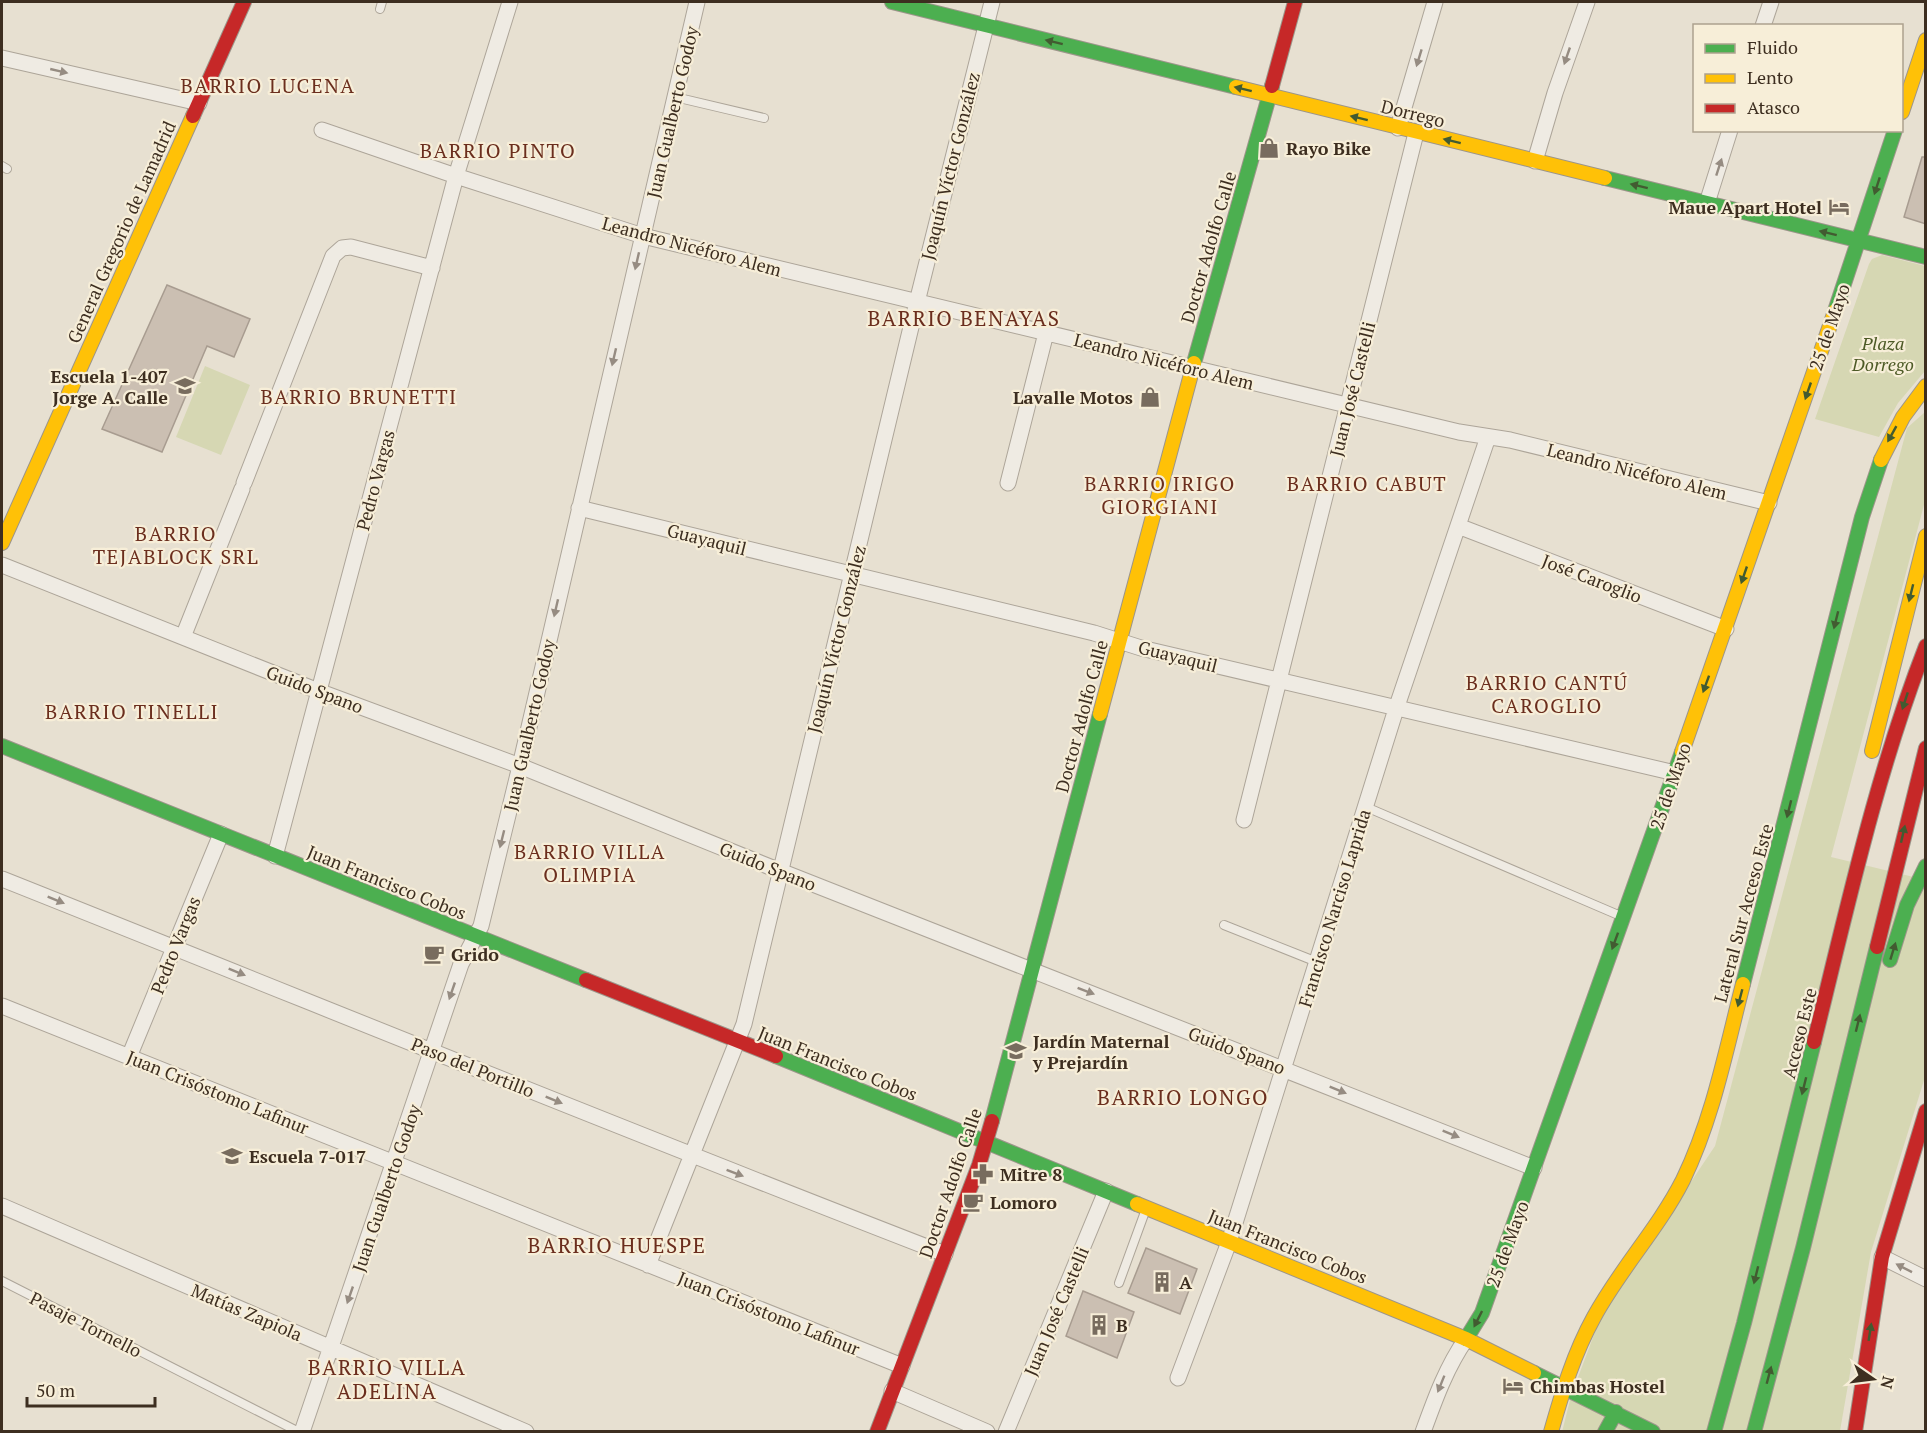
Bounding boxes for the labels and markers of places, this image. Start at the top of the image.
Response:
shop icon: Rayo Bike [1257,136,1281,160]
place label: Rayo Bike [1286,136,1371,160]
place label: Maue Apart Hotel [1669,195,1822,219]
hotel icon: Maue Apart Hotel [1827,195,1851,219]
place label: Escuela 1-407 Jorge A. Calle [50,364,168,409]
school or university icon: Escuela 1-407 Jorge A. Calle [173,374,197,398]
place label: Lavalle Motos [1013,385,1133,409]
shop icon: Lavalle Motos [1138,385,1162,409]
cafe icon: Grido [422,942,446,966]
place label: Grido [451,942,499,966]
place label: Jardín Maternal y Prejardín [1032,1029,1170,1074]
school or university icon: Jardín Maternal y Prejardín [1004,1039,1028,1063]
school or university icon: Escuela 7-017 [220,1144,244,1168]
place label: Escuela 7-017 [249,1144,366,1168]
pharmacy icon: Mitre 8 [971,1162,995,1186]
place label: Mitre 8 [1000,1162,1062,1186]
cafe icon: Lomoro [961,1190,985,1214]
place label: Lomoro [990,1190,1057,1214]
building icon: A [1150,1270,1174,1294]
place label: A [1179,1270,1193,1294]
building icon: B [1087,1313,1111,1337]
place label: B [1116,1313,1128,1337]
hotel icon: Chimbas Hostel [1501,1374,1525,1398]
place label: Chimbas Hostel [1530,1374,1665,1398]

